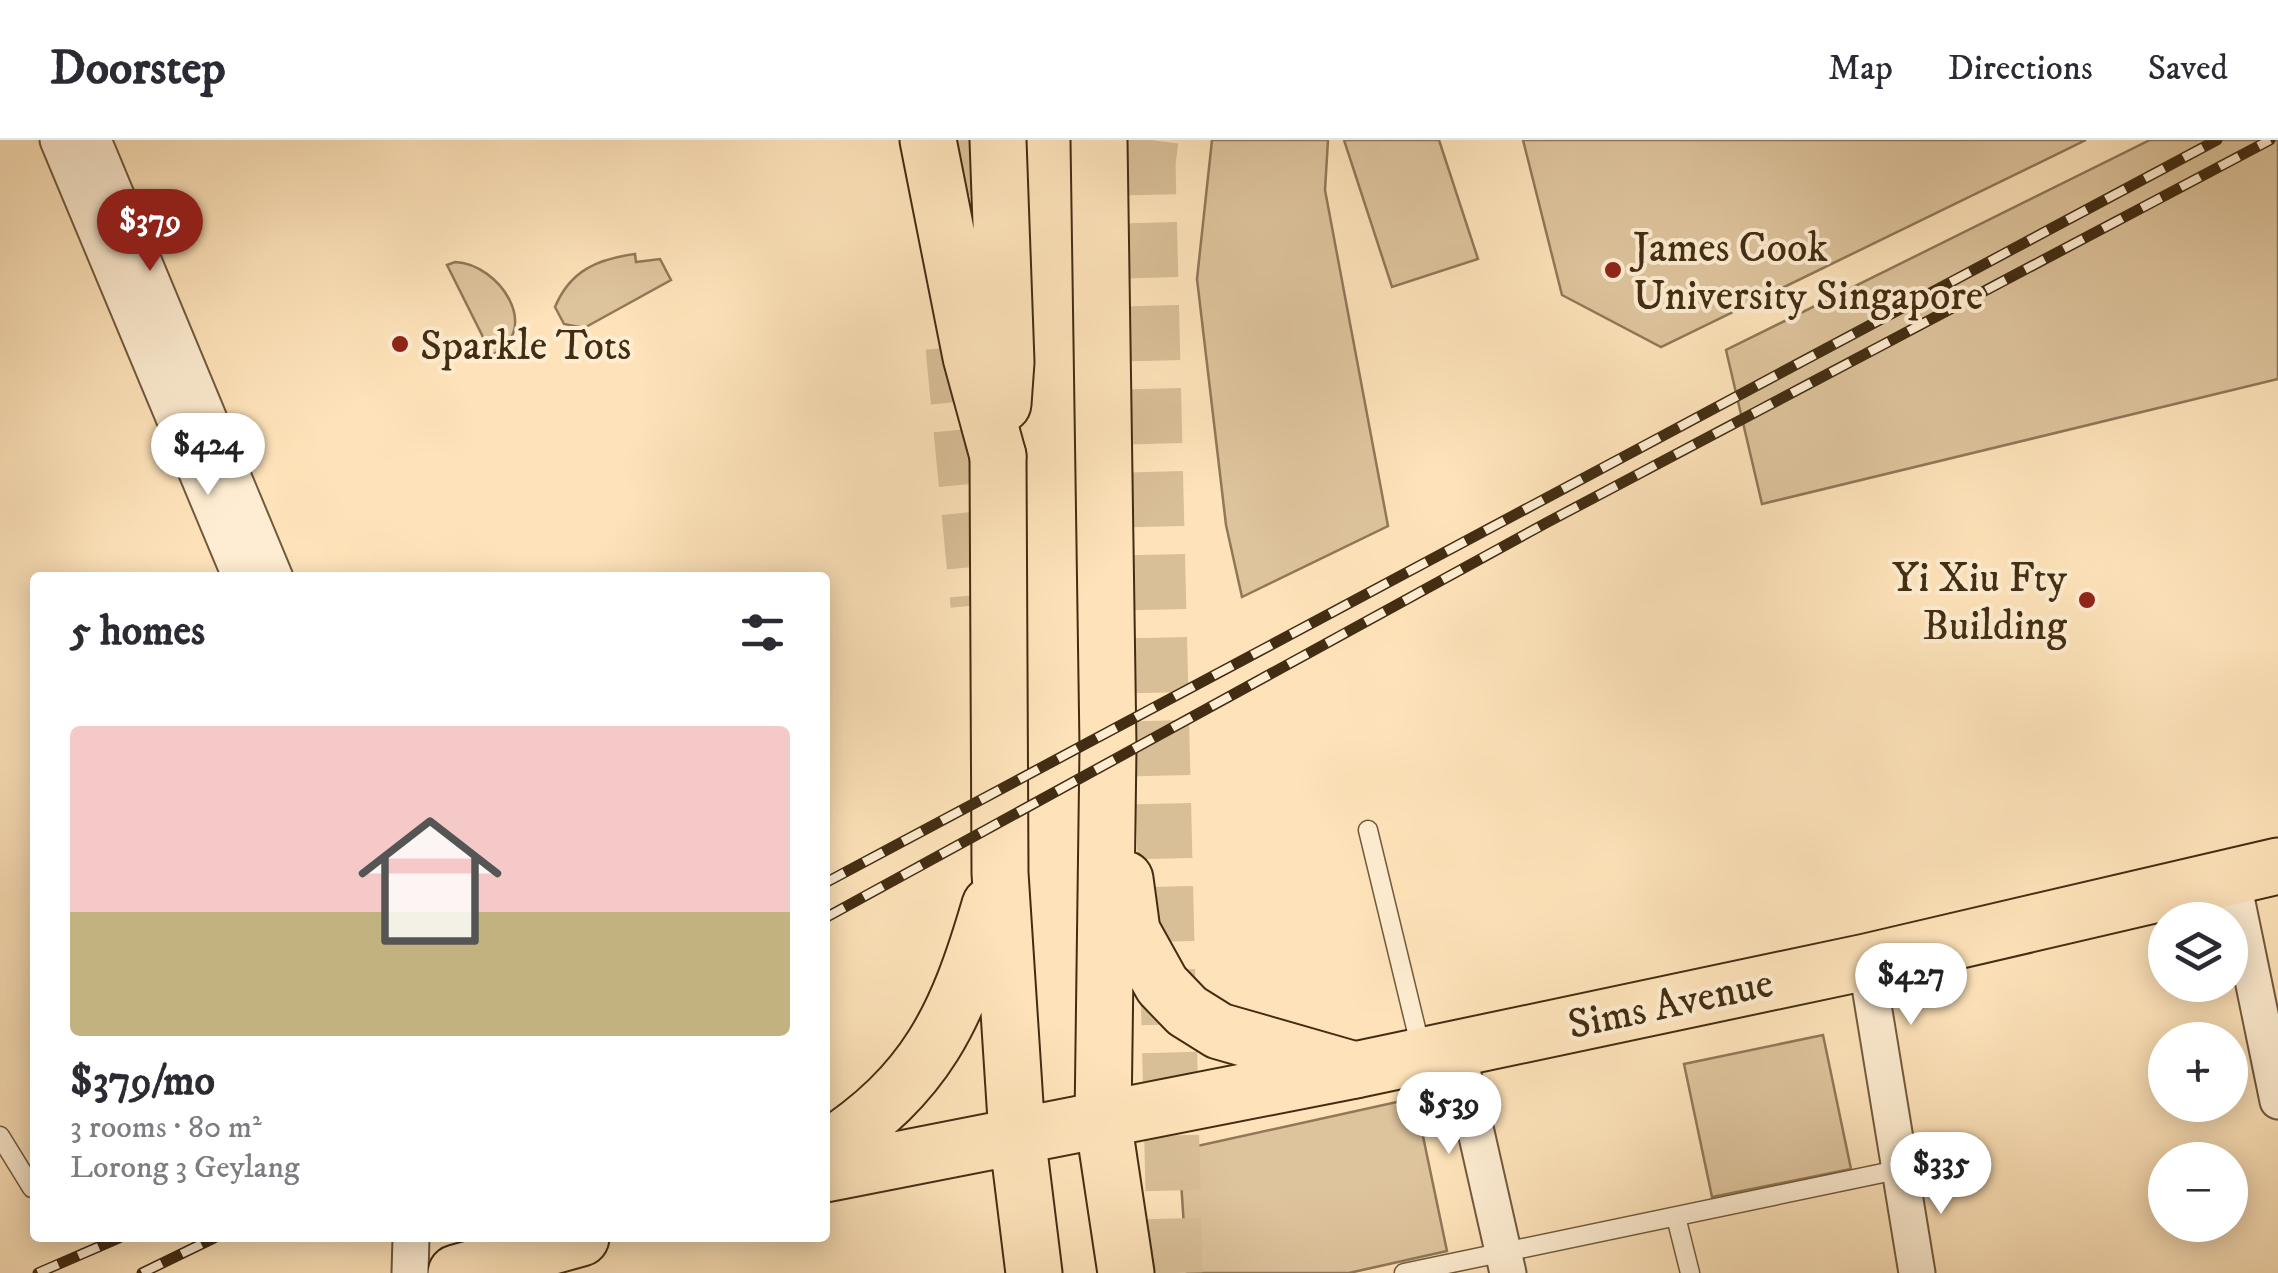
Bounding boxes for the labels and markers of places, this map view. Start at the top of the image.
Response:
pin: $379 [91,189,209,274]
place label: James Cook University Singapore [1629,223,1983,323]
marker: James Cook University Singapore [1602,259,1624,281]
place label: Sparkle Tots [420,321,631,373]
marker: Sparkle Tots [389,333,411,355]
pin: $424 [149,413,267,498]
place label: Yi Xiu Fty Building [1892,553,2068,653]
marker: Yi Xiu Fty Building [2076,589,2098,611]
pin: $427 [1852,943,1970,1028]
pin: $539 [1390,1072,1508,1157]
pin: $335 [1882,1132,2000,1217]

